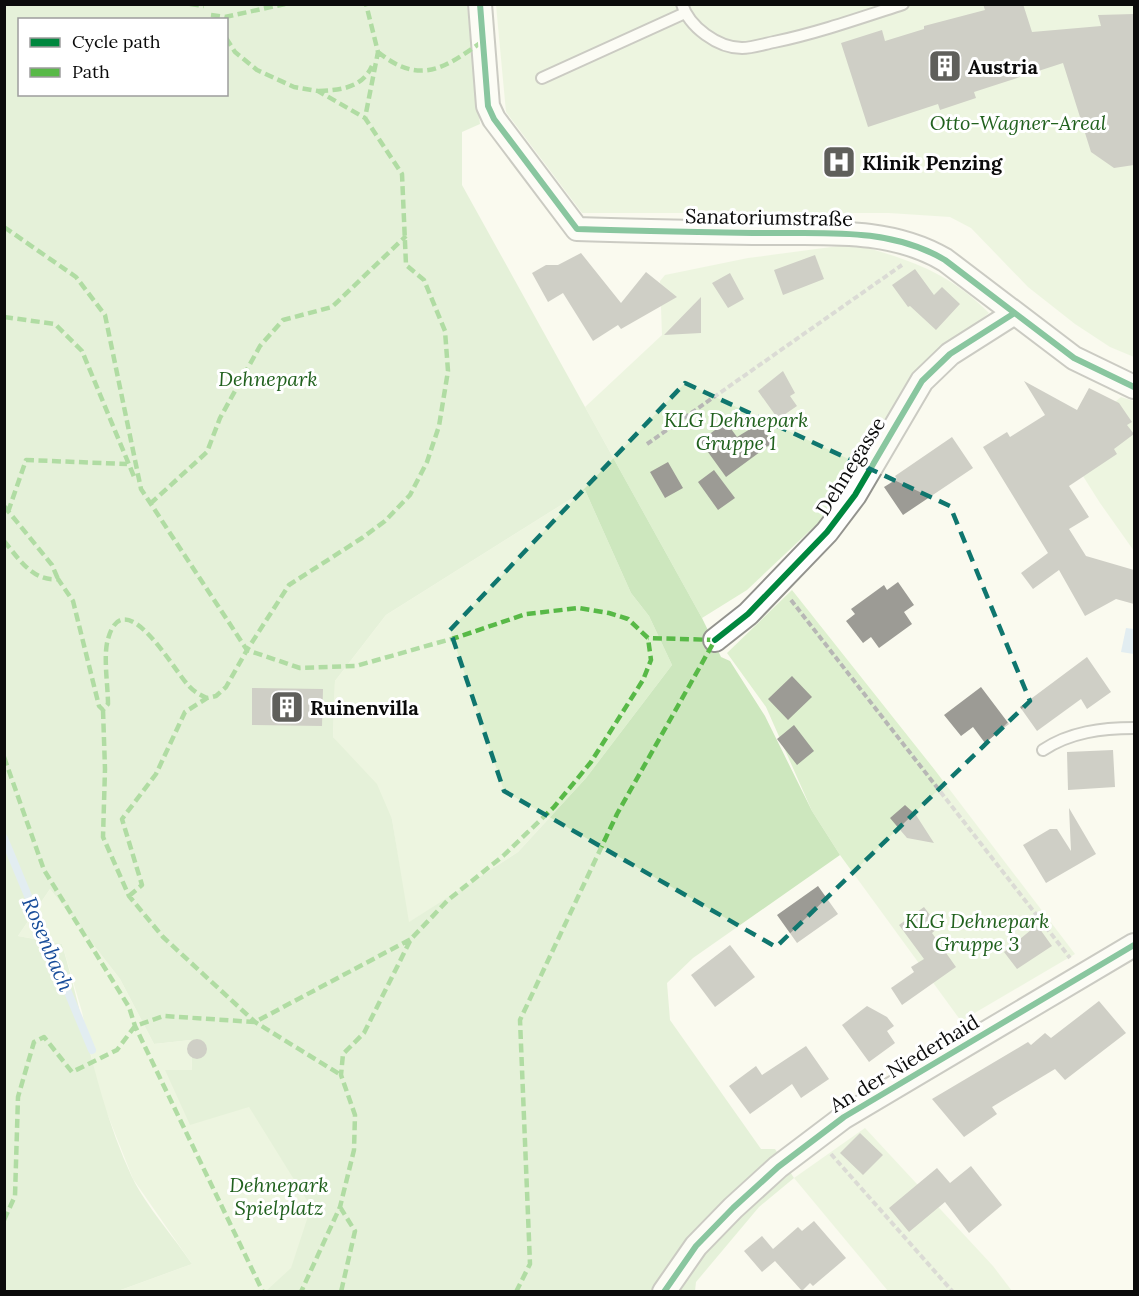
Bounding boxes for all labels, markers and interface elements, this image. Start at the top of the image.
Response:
legend [18,18,228,96]
text: Cycle path [72,30,161,53]
building icon: Austria [927,48,963,84]
place label: Austria [968,54,1038,79]
text: Path [72,60,110,83]
park label: Otto-Wagner-Areal [930,110,1107,135]
hospital icon: Klinik Penzing [821,144,857,180]
place label: Klinik Penzing [862,150,1003,175]
street label: Sanatoriumstraße [685,203,853,231]
park label: Dehnepark [218,366,318,391]
park label: KLG Dehnepark Gruppe 1 [664,407,808,455]
street label: Dehnegasse [810,412,890,520]
building icon: Ruinenvilla [269,689,305,725]
place label: Ruinenvilla [310,695,419,720]
water label: Rosenbach [16,893,80,995]
park label: KLG Dehnepark Gruppe 3 [905,908,1049,956]
street label: An der Niederhaid [824,1009,983,1118]
park label: Dehnepark Spielplatz [229,1172,329,1220]

